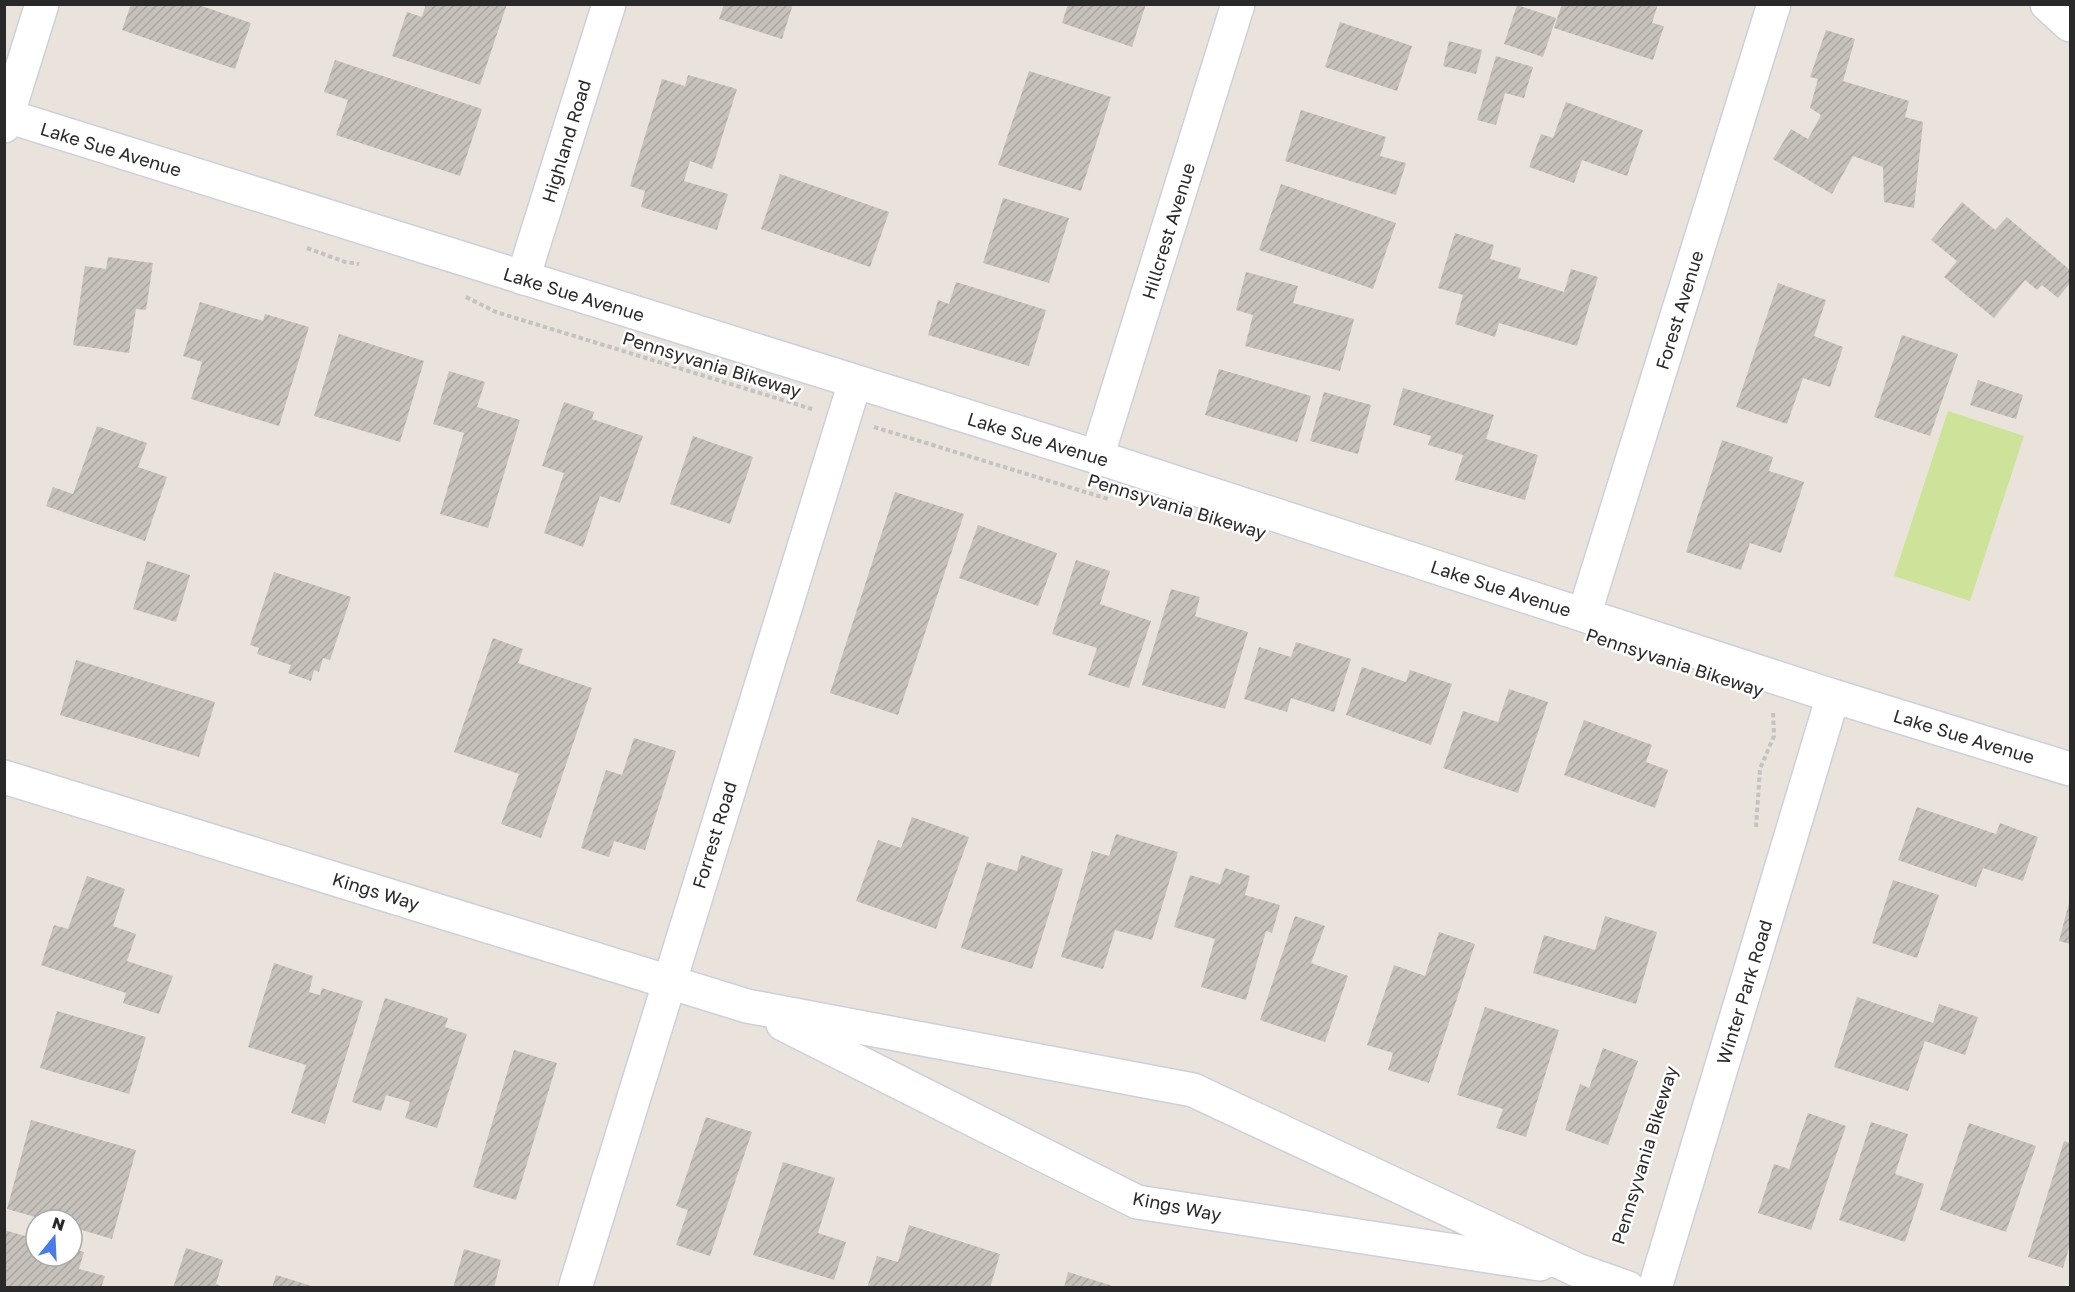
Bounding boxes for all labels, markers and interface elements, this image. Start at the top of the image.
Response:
street label: Highland Road [537,77,595,205]
street label: Lake Sue Avenue [38,117,184,181]
street label: Hillcrest Avenue [1137,160,1199,302]
street label: Forest Avenue [1650,248,1708,372]
street label: Lake Sue Avenue [501,262,647,326]
street label: Pennsyvania Bikeway [620,326,804,402]
street label: Lake Sue Avenue [965,407,1111,471]
street label: Pennsyvania Bikeway [1085,468,1269,544]
street label: Lake Sue Avenue [1428,555,1574,621]
street label: Pennsyvania Bikeway [1583,623,1767,701]
street label: Lake Sue Avenue [1891,704,2037,768]
street label: Forrest Road [687,779,741,891]
street label: Kings Way [330,867,422,915]
street label: Winter Park Road [1712,917,1776,1067]
street label: Pennsyvania Bikeway [1606,1063,1682,1247]
street label: Kings Way [1131,1187,1223,1225]
north arrow [24,1208,84,1268]
text: N [50,1212,68,1235]

